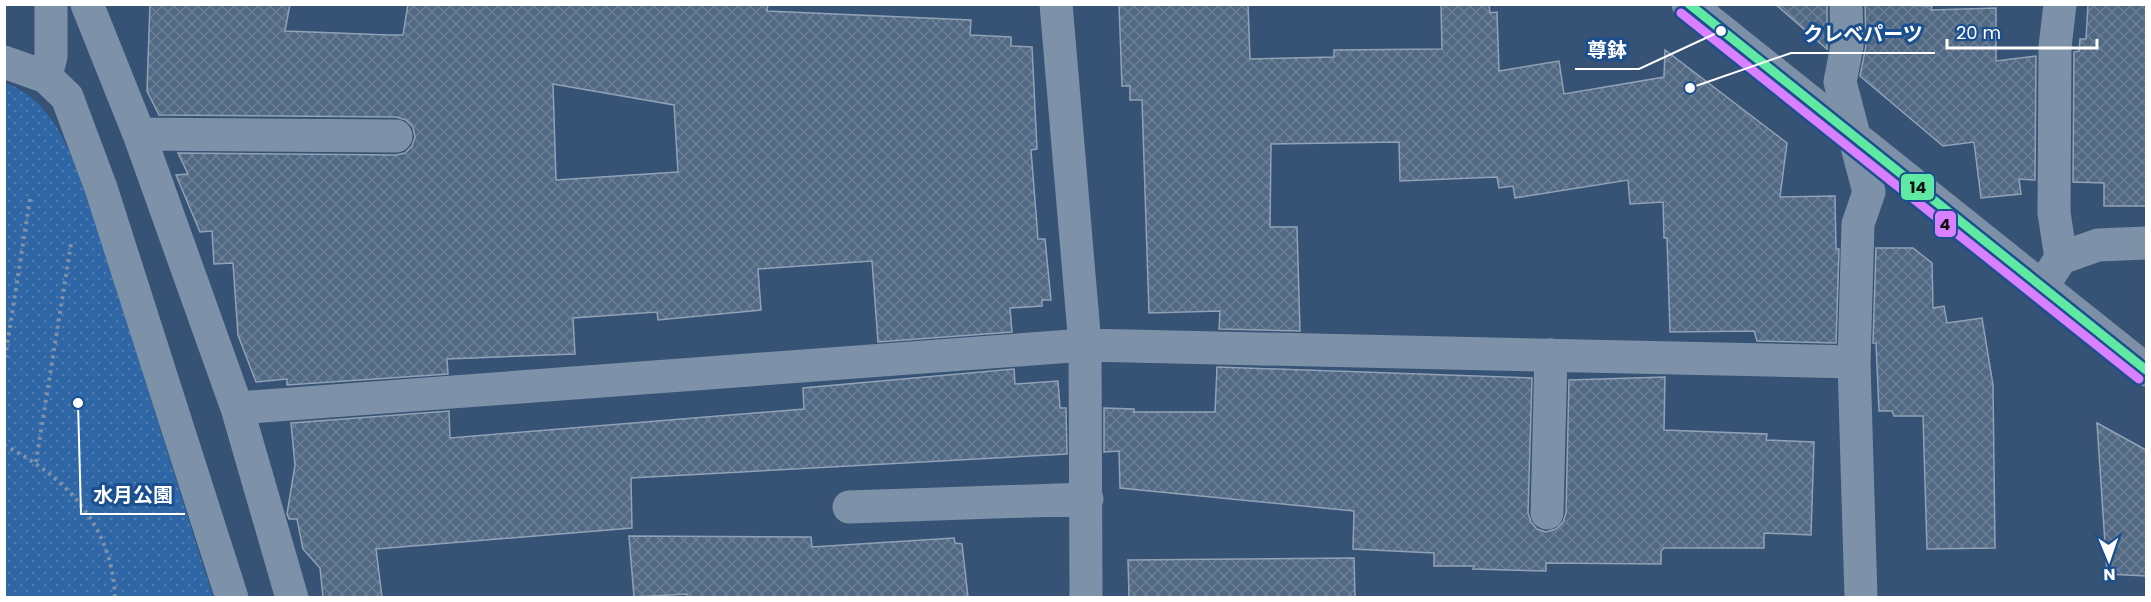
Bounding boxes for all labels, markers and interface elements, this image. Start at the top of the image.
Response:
scale bar [1947,12,2097,50]
callout: クレベパーツ [1791,15,1935,53]
text: クレベパーツ [1803,20,1923,48]
text: 20 m [1956,20,2001,45]
callout: 尊鉢 [1575,31,1639,69]
text: 尊鉢 [1587,36,1627,64]
line badge: 14 [1900,173,1935,201]
text: 14 [1910,176,1927,199]
line badge: 4 [1934,210,1957,238]
text: 4 [1940,213,1951,236]
callout: 水月公園 [81,476,185,514]
text: 水月公園 [93,481,173,509]
north arrow [2079,530,2139,590]
text: N [2103,563,2116,586]

